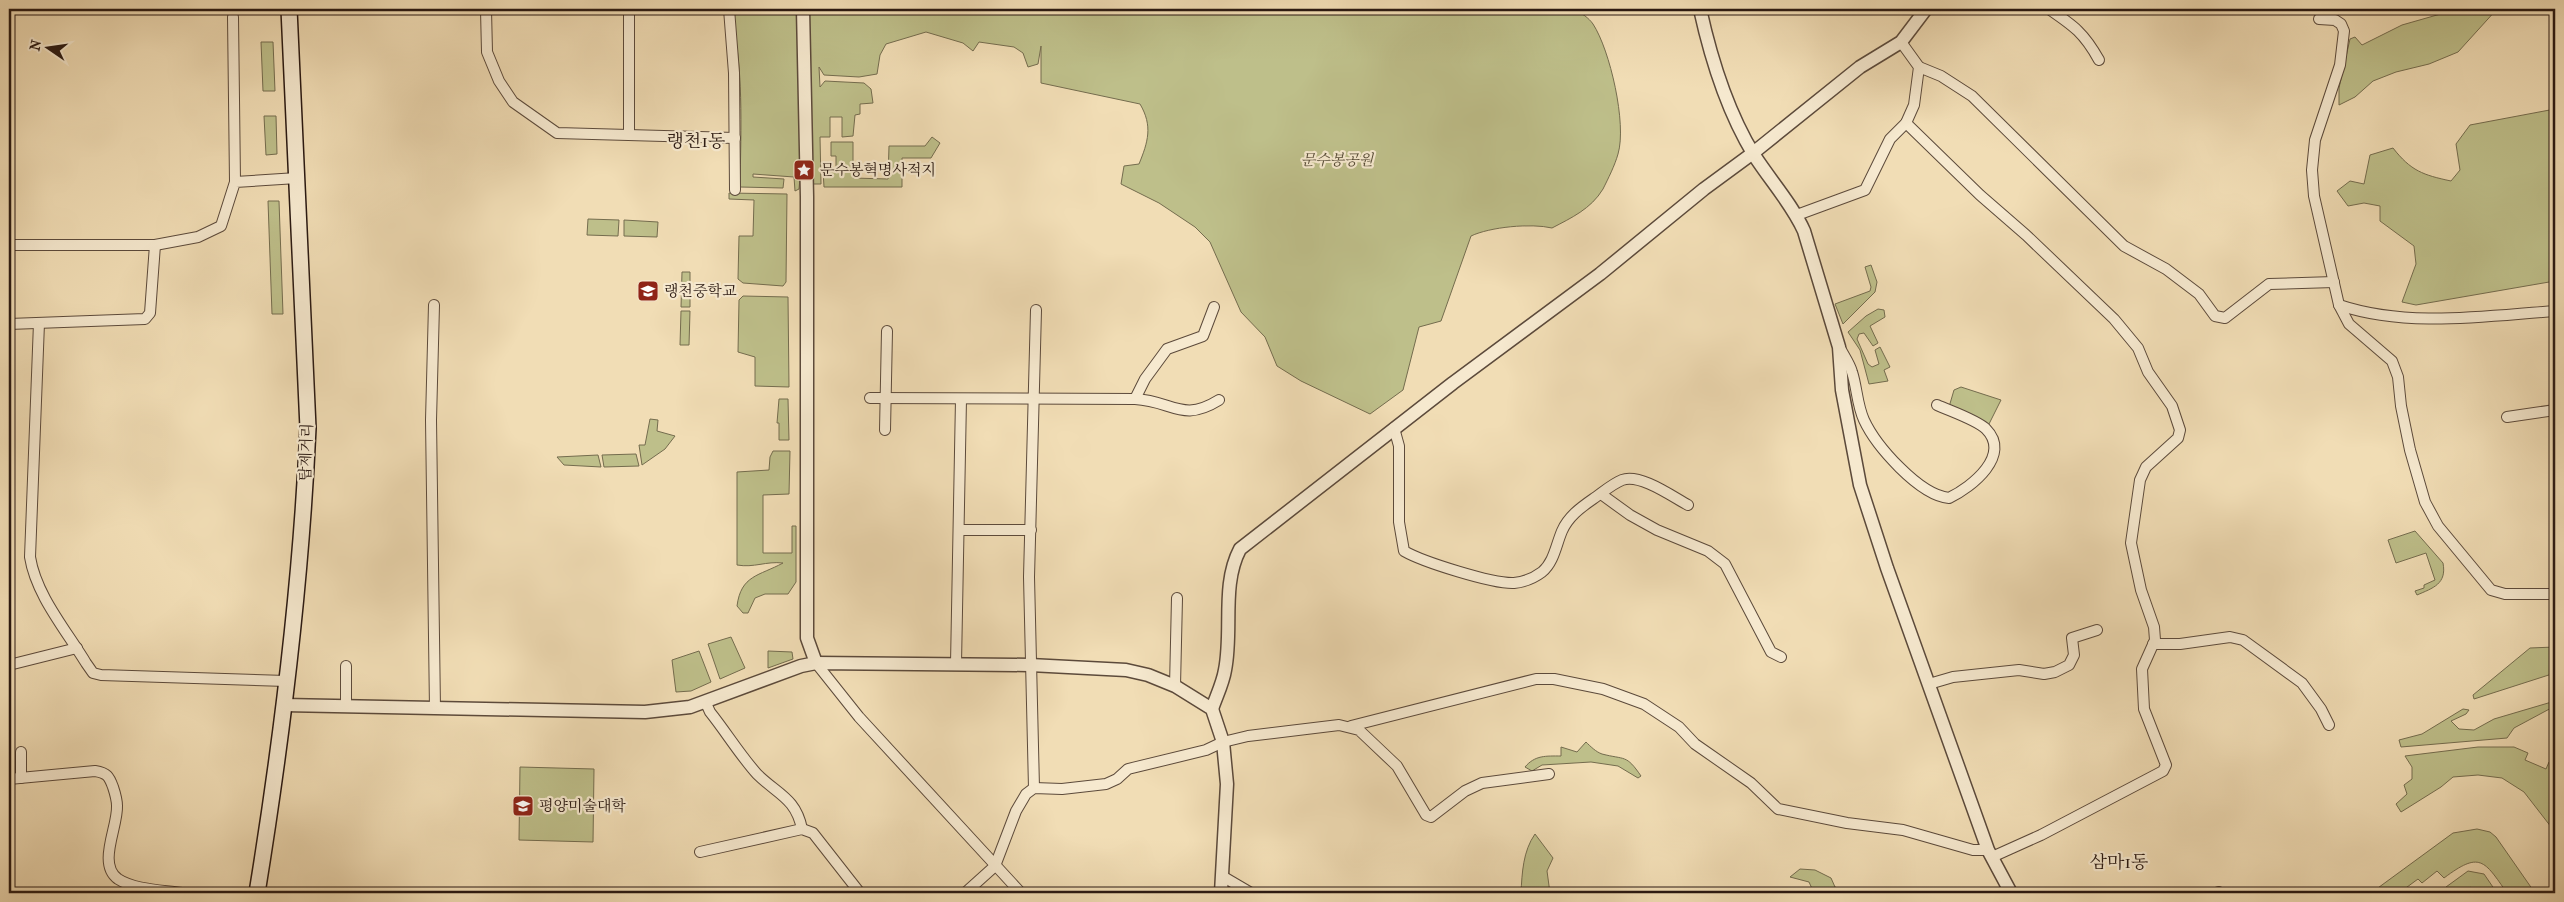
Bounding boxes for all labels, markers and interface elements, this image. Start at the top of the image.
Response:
north arrow [22,22,72,72]
text: N [26,38,45,52]
district label: 랭천1동 [667,131,725,152]
park label: 문수봉공원 [1301,151,1375,169]
place icon: 문수봉혁명사적지 [792,158,816,182]
place label: 문수봉혁명사적지 [820,161,936,179]
school or university icon: 랭천중학교 [636,279,660,303]
place label: 랭천중학교 [664,282,737,300]
street label: 탑제거리 [296,423,316,481]
school or university icon: 평양미술대학 [511,794,535,818]
place label: 평양미술대학 [539,797,626,815]
district label: 삼마1동 [2090,852,2148,873]

